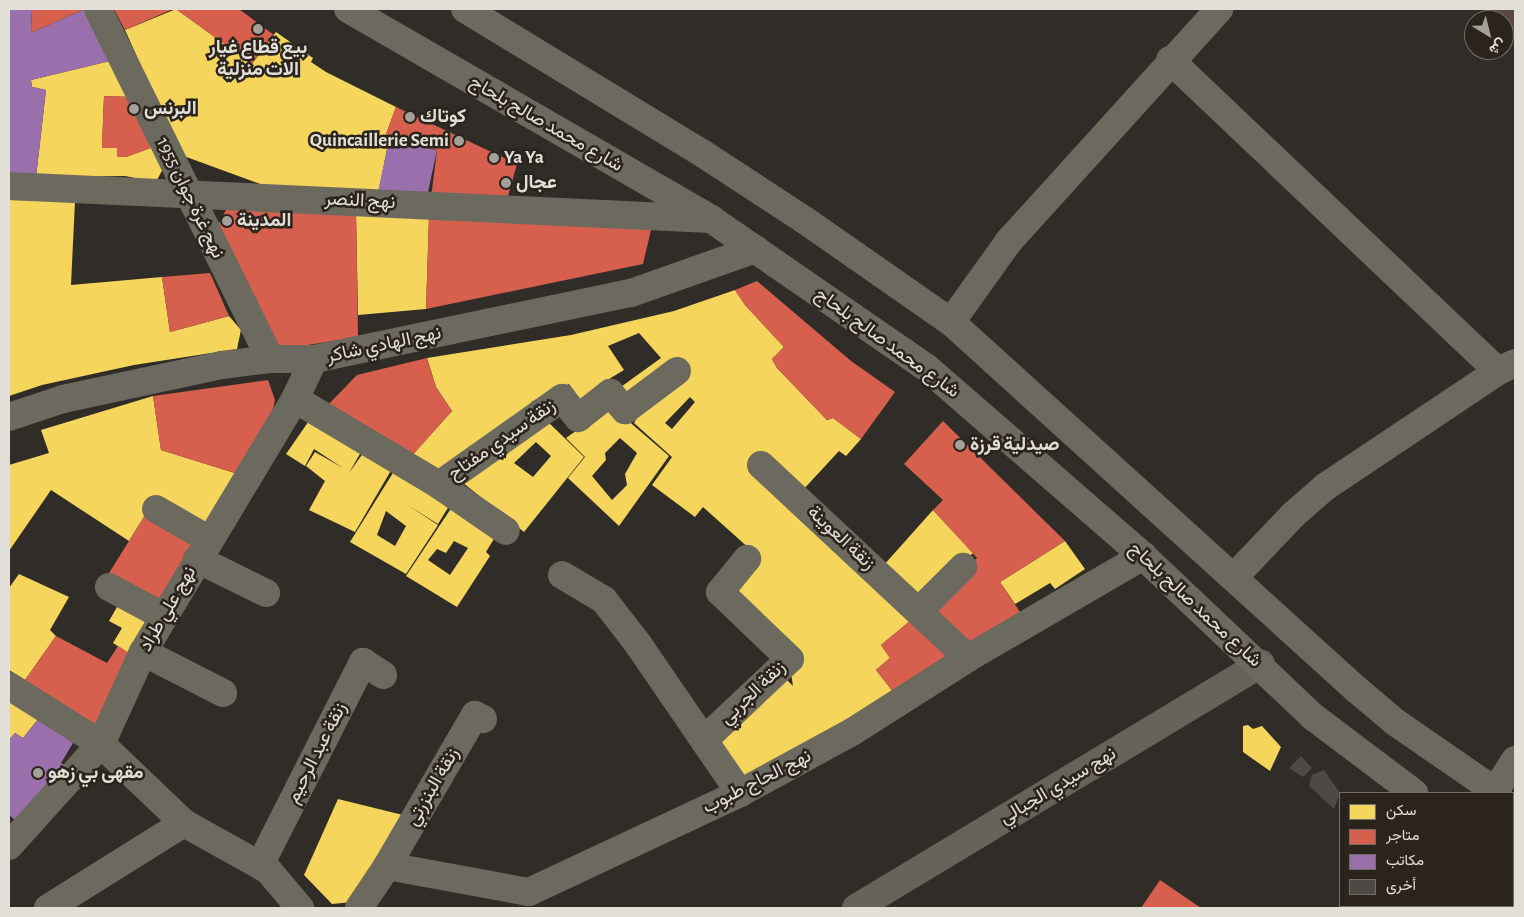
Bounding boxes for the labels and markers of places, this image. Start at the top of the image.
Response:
marker: بيع قطاع غيار الات منزلية [252,23,264,35]
place label: بيع قطاع غيار الات منزلية [209,37,307,81]
place label: البرنس [144,98,197,120]
marker: البرنس [128,103,140,115]
place label: كوتاك [420,106,466,128]
marker: كوتاك [404,111,416,123]
place label: Quincaillerie Semi [310,130,449,152]
marker: Quincaillerie Semi [453,135,465,147]
place label: Ya Ya [504,147,544,169]
marker: Ya Ya [488,152,500,164]
place label: عجال [516,172,557,194]
marker: عجال [500,177,512,189]
place label: المدينة [237,210,291,232]
marker: المدينة [221,215,233,227]
place label: صيدلية قرزة [970,434,1060,456]
marker: صيدلية قرزة [954,439,966,451]
place label: مقهى بي زهو [48,762,144,784]
marker: مقهى بي زهو [32,767,44,779]

